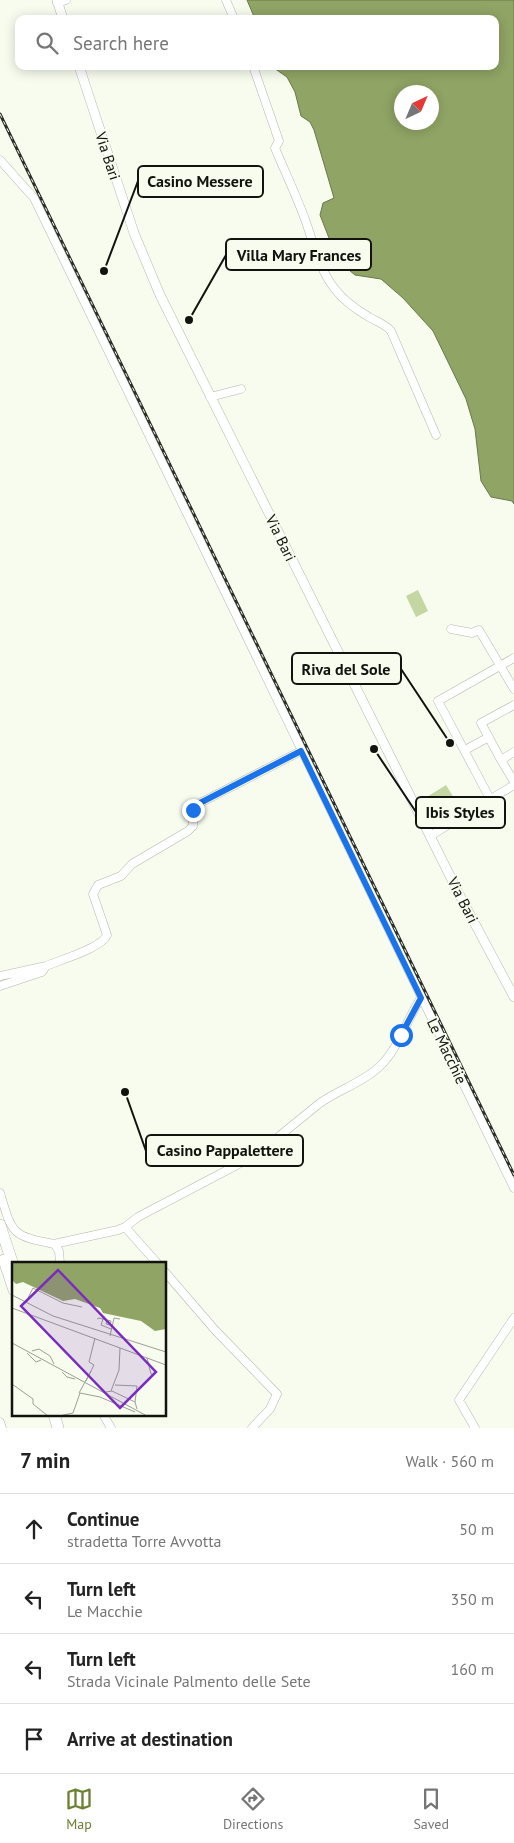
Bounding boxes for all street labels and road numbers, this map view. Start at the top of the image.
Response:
street label: Via Bari [91,129,125,182]
street label: Via Bari [261,511,300,564]
street label: Via Bari [443,873,483,926]
street label: Le Macchie [423,1015,471,1087]

